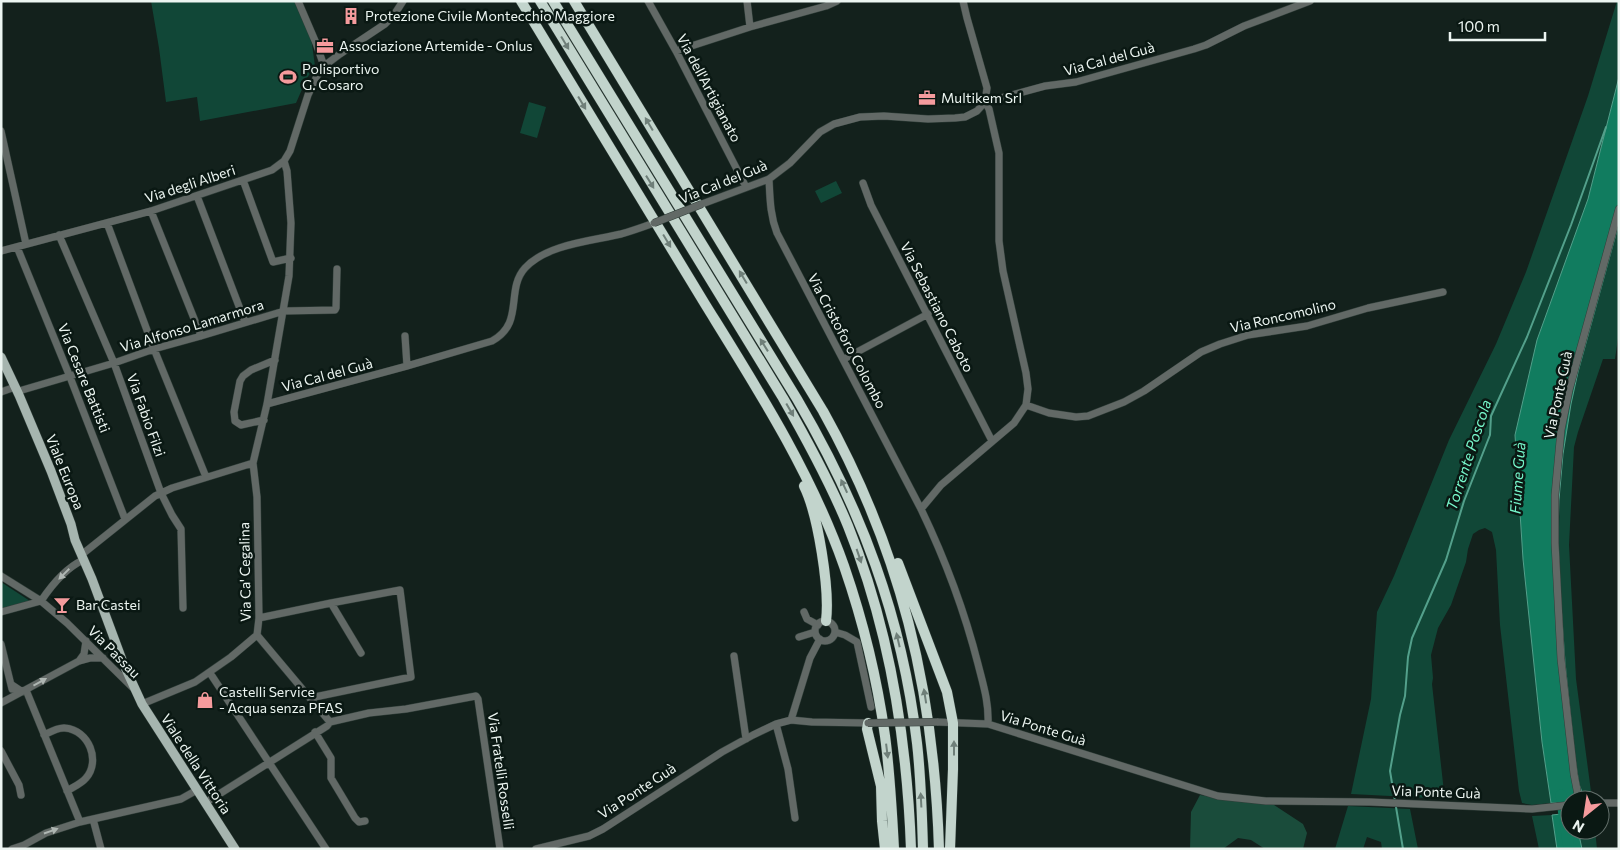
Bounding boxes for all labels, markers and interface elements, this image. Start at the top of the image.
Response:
building icon: Protezione Civile Montecchio Maggiore [341,6,361,26]
place label: Protezione Civile Montecchio Maggiore [365,7,615,24]
scale bar [1450,10,1545,42]
text: 100 m [1458,17,1500,35]
street label: Via dell'Artigianato [674,31,745,145]
office icon: Associazione Artemide - Onlus [315,36,335,56]
one-way arrow [561,36,570,49]
place label: Associazione Artemide - Onlus [339,37,533,54]
street label: Via Cal del Guà [1062,38,1156,79]
place label: Polisportivo G. Cosaro [302,60,379,93]
sports icon: Polisportivo G. Cosaro [278,67,298,87]
office icon: Multikem Srl [917,88,937,108]
place label: Multikem Srl [941,89,1022,106]
one-way arrow [578,96,587,109]
one-way arrow [645,117,654,130]
street label: Via Cal del Guà [676,156,769,207]
street label: Via degli Alberi [142,161,237,206]
one-way arrow [646,175,655,188]
one-way arrow [663,235,672,248]
street label: Via Sebastiano Caboto [897,239,978,375]
street label: Via Cristoforo Colombo [805,270,890,411]
one-way arrow [739,271,748,284]
street label: Via Roncomolino [1228,295,1337,336]
street label: Via Alfonso Lamarmora [118,296,266,355]
street label: Via Cesare Battisti [55,321,114,435]
one-way arrow [759,339,769,352]
street label: Via Ponte Guà [1540,350,1575,440]
street label: Via Cal del Guà [280,354,374,395]
street label: Via Fabio Filzi [124,371,169,459]
water label: Torrente Poscola [1442,397,1494,512]
one-way arrow [786,402,794,417]
street label: Viale Europa [43,432,88,512]
water label: Fiume Guà [1506,441,1529,514]
one-way arrow [840,479,848,493]
street label: Via Ca' Cegalina [235,522,254,622]
one-way arrow [856,549,863,564]
one-way arrow [58,568,70,580]
bar icon: Bar Castei [52,595,72,615]
place label: Bar Castei [76,596,141,613]
street label: Via Passau [85,622,144,681]
one-way arrow [894,632,902,647]
one-way arrow [34,678,47,687]
place label: Castelli Service - Acqua senza PFAS [219,683,343,716]
one-way arrow [920,687,928,703]
shop icon: Castelli Service - Acqua senza PFAS [195,690,215,710]
street label: Via Ponte Guà [998,706,1088,749]
street label: Viale della Vittoria [158,710,235,817]
street label: Via Fratelli Rosselli [485,711,518,831]
one-way arrow [950,739,958,755]
one-way arrow [883,743,891,759]
street label: Via Ponte Guà [595,759,679,822]
street label: Via Ponte Guà [1391,781,1481,802]
north arrow [1560,790,1610,840]
one-way arrow [917,792,925,808]
text: N [1569,817,1587,837]
one-way arrow [44,827,59,835]

